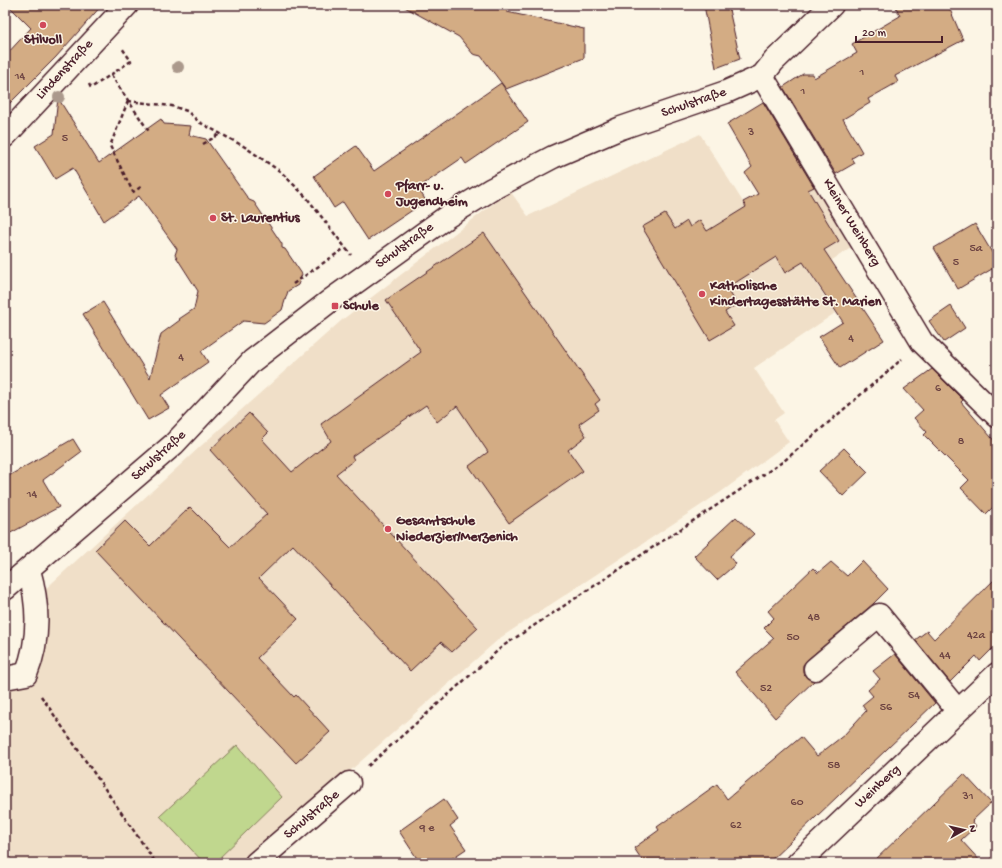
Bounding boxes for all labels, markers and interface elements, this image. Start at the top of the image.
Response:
scale bar [856,18,942,44]
marker: Stilvoll [38,20,48,30]
text: 20 m [862,27,887,41]
place label: Stilvoll [24,32,62,49]
street label: Lindenstraße [33,36,98,104]
house number: 1 [859,66,865,80]
house number: 14 [14,70,26,84]
street label: Schulstraße [659,84,730,122]
house number: 1 [800,85,806,99]
house number: 3 [747,126,754,140]
house number: 5 [62,132,68,146]
street label: Kleiner Weinberg [818,176,884,270]
place label: Pfarr- u. Jugendheim [395,178,468,211]
marker: Pfarr- u. Jugendheim [383,189,393,199]
place label: St. Laurentius [221,210,301,227]
marker: St. Laurentius [208,213,218,223]
street label: Schulstraße [373,219,438,273]
house number: 5a [970,242,983,256]
house number: 5 [953,256,959,270]
place label: Katholische Kindertagesstätte St. Marien [709,278,882,311]
marker: Katholische Kindertagesstätte St. Marien [697,289,707,299]
place label: Schule [343,298,379,315]
marker: Schule [330,301,340,311]
house number: 4 [848,332,854,346]
house number: 4 [178,351,184,365]
house number: 6 [935,382,942,396]
street label: Schulstraße [128,426,190,485]
house number: 8 [958,435,965,449]
house number: 14 [26,488,38,502]
place label: Gesamtschule Niederzier/Merzenich [396,513,518,546]
marker: Gesamtschule Niederzier/Merzenich [383,524,393,534]
house number: 48 [808,611,821,625]
house number: 42a [967,629,985,643]
house number: 50 [786,631,800,645]
house number: 44 [939,649,951,663]
house number: 52 [760,682,772,696]
house number: 54 [908,689,920,703]
house number: 56 [880,701,893,715]
house number: 58 [828,759,841,773]
street label: Weinberg [852,762,904,812]
street label: Schulstraße [281,786,344,843]
house number: 31 [961,790,974,804]
house number: 60 [791,796,804,810]
north arrow [944,810,984,850]
house number: 62 [730,819,742,833]
house number: 9 e [418,822,435,836]
text: N [965,824,978,833]

